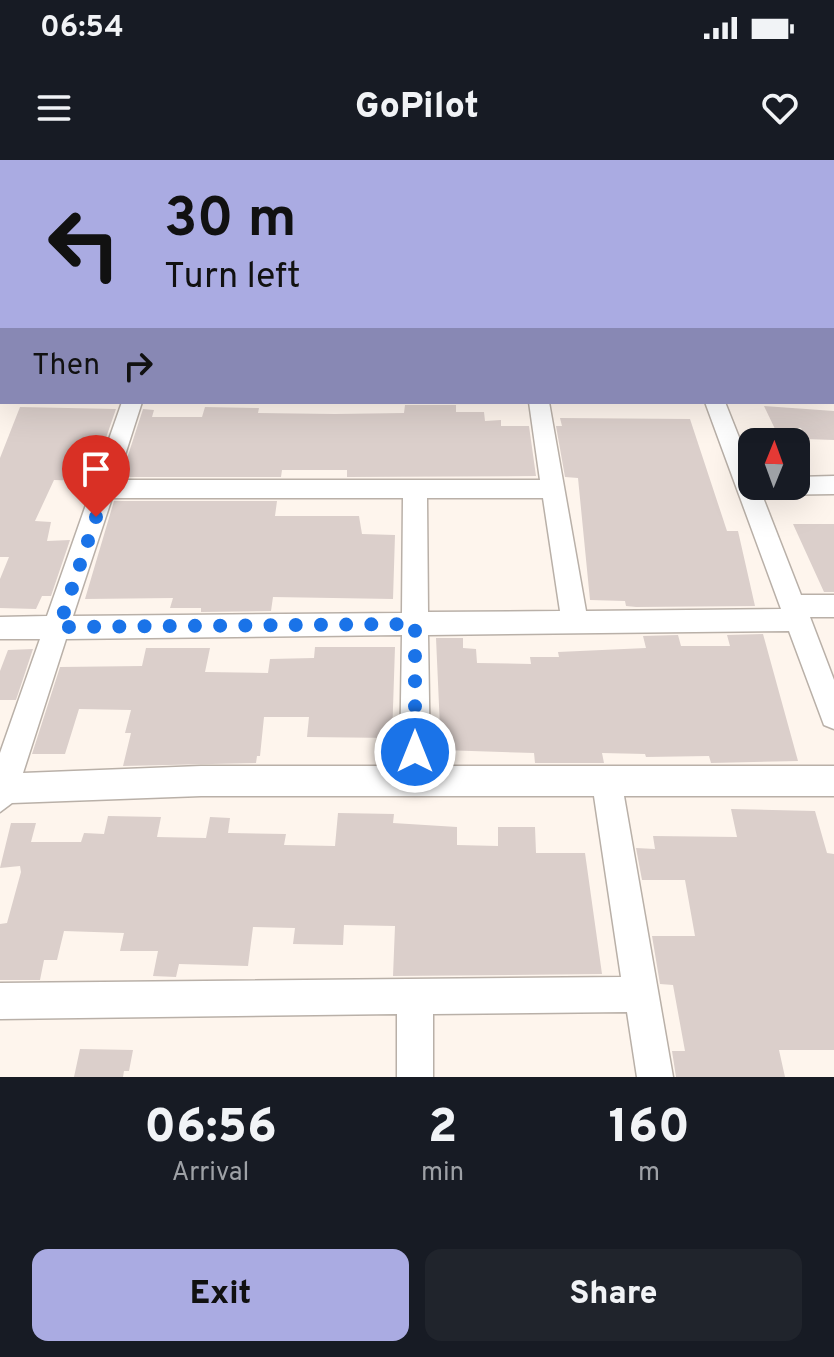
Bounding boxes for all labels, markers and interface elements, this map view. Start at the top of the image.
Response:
text: 06:54 [40,10,124,47]
text: GoPilot [355,85,479,131]
icon: menu [32,86,76,130]
icon: heart [758,86,802,130]
text: 30 m [164,186,297,256]
icon: left [32,192,136,296]
text: Turn left [164,255,301,301]
icon: right [116,344,160,388]
text: Then [32,348,100,385]
north arrow [738,428,810,500]
map controls [738,428,810,500]
pin [62,435,130,517]
icon: arrive [74,447,118,491]
position arrow [373,710,457,794]
text: 06:56 [144,1099,277,1159]
text: 2 [428,1099,457,1159]
text: 160 [608,1099,690,1159]
text: Arrival [172,1157,249,1190]
text: min [421,1157,464,1190]
text: m [638,1157,660,1190]
button: Exit [32,1249,409,1341]
button: Share [425,1249,802,1341]

